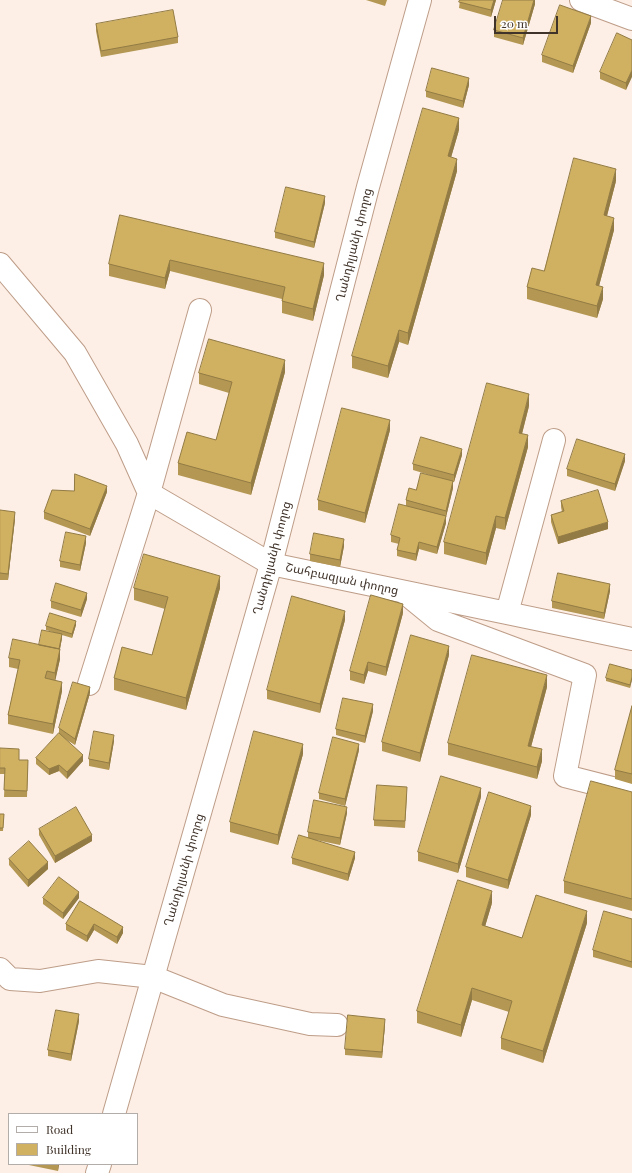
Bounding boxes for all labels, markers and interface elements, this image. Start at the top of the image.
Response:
scale bar [496,8,560,34]
text: 20 m [501,15,528,31]
street label: Ղանդիլյանի փողոց [333,187,375,303]
street label: Ղանդիլյանի փողոց [250,500,294,616]
street label: Շահբազյան փողոց [284,560,400,598]
street label: Ղանդիլյանի փողոց [161,812,207,928]
legend [8,1113,138,1165]
text: Road [46,1121,73,1137]
text: Building [46,1141,91,1157]

